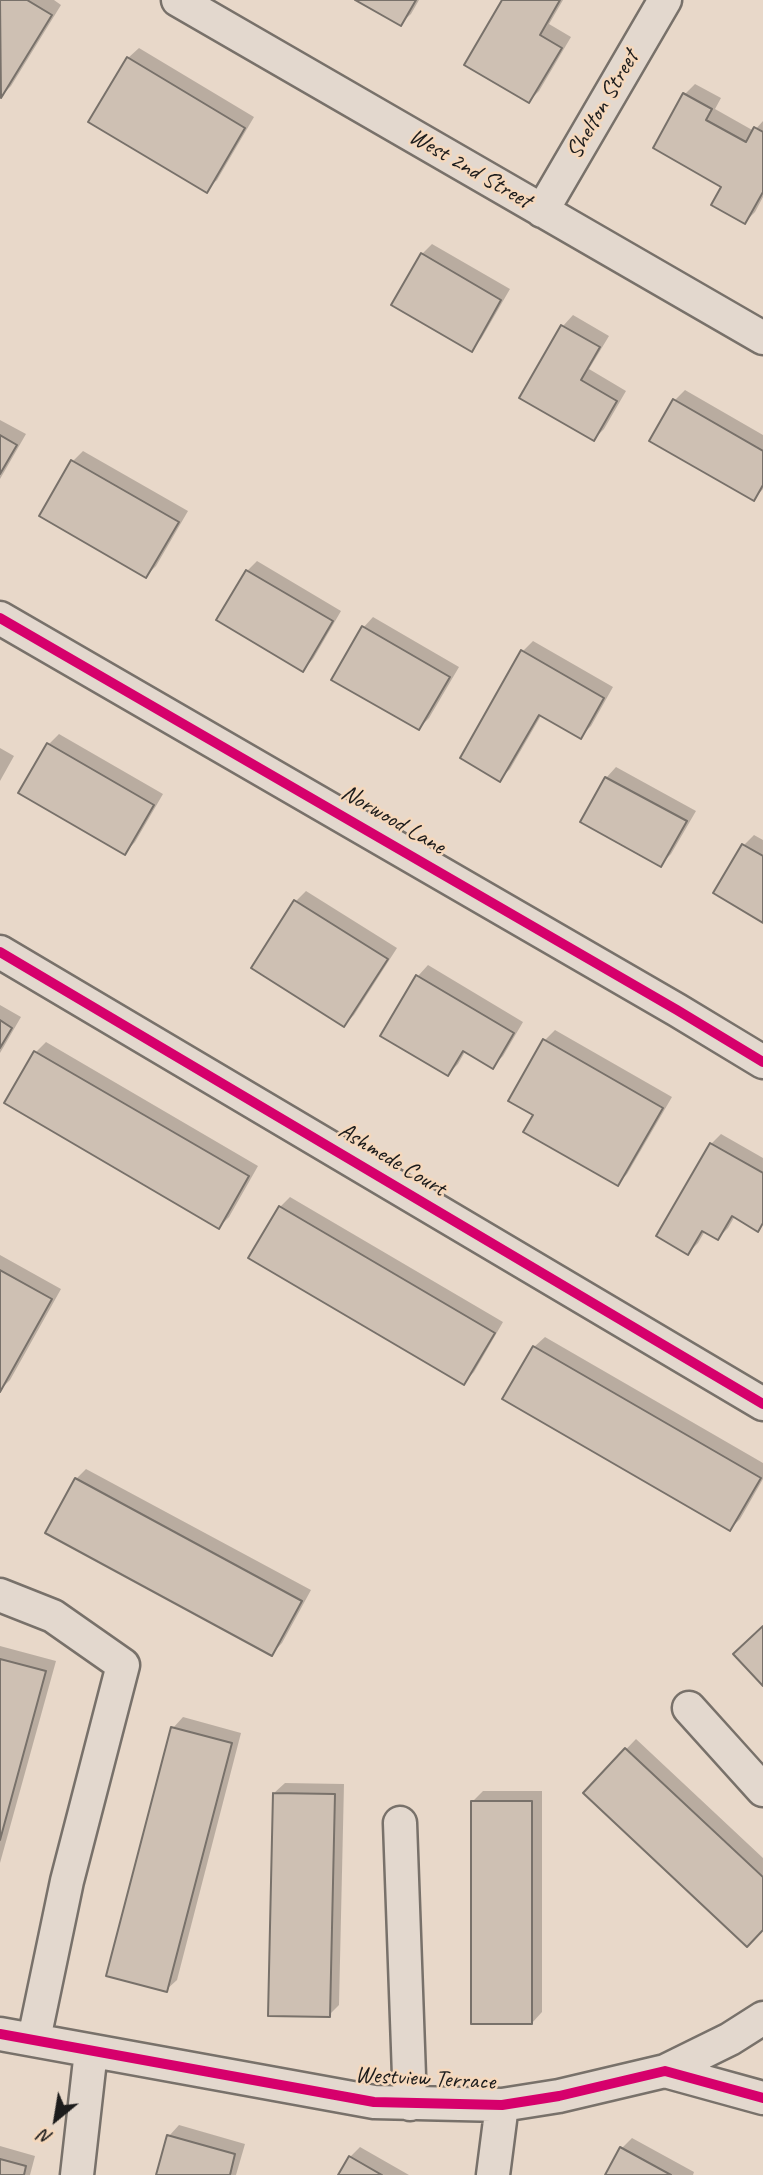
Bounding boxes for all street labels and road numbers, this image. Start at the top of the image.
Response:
street label: Shelton Street [560,46,646,164]
street label: West 2nd Street [404,122,536,216]
street label: Norwood Lane [336,779,450,861]
street label: Ashmede Court [333,1117,451,1203]
street label: Westview Terrace [354,2061,496,2097]

